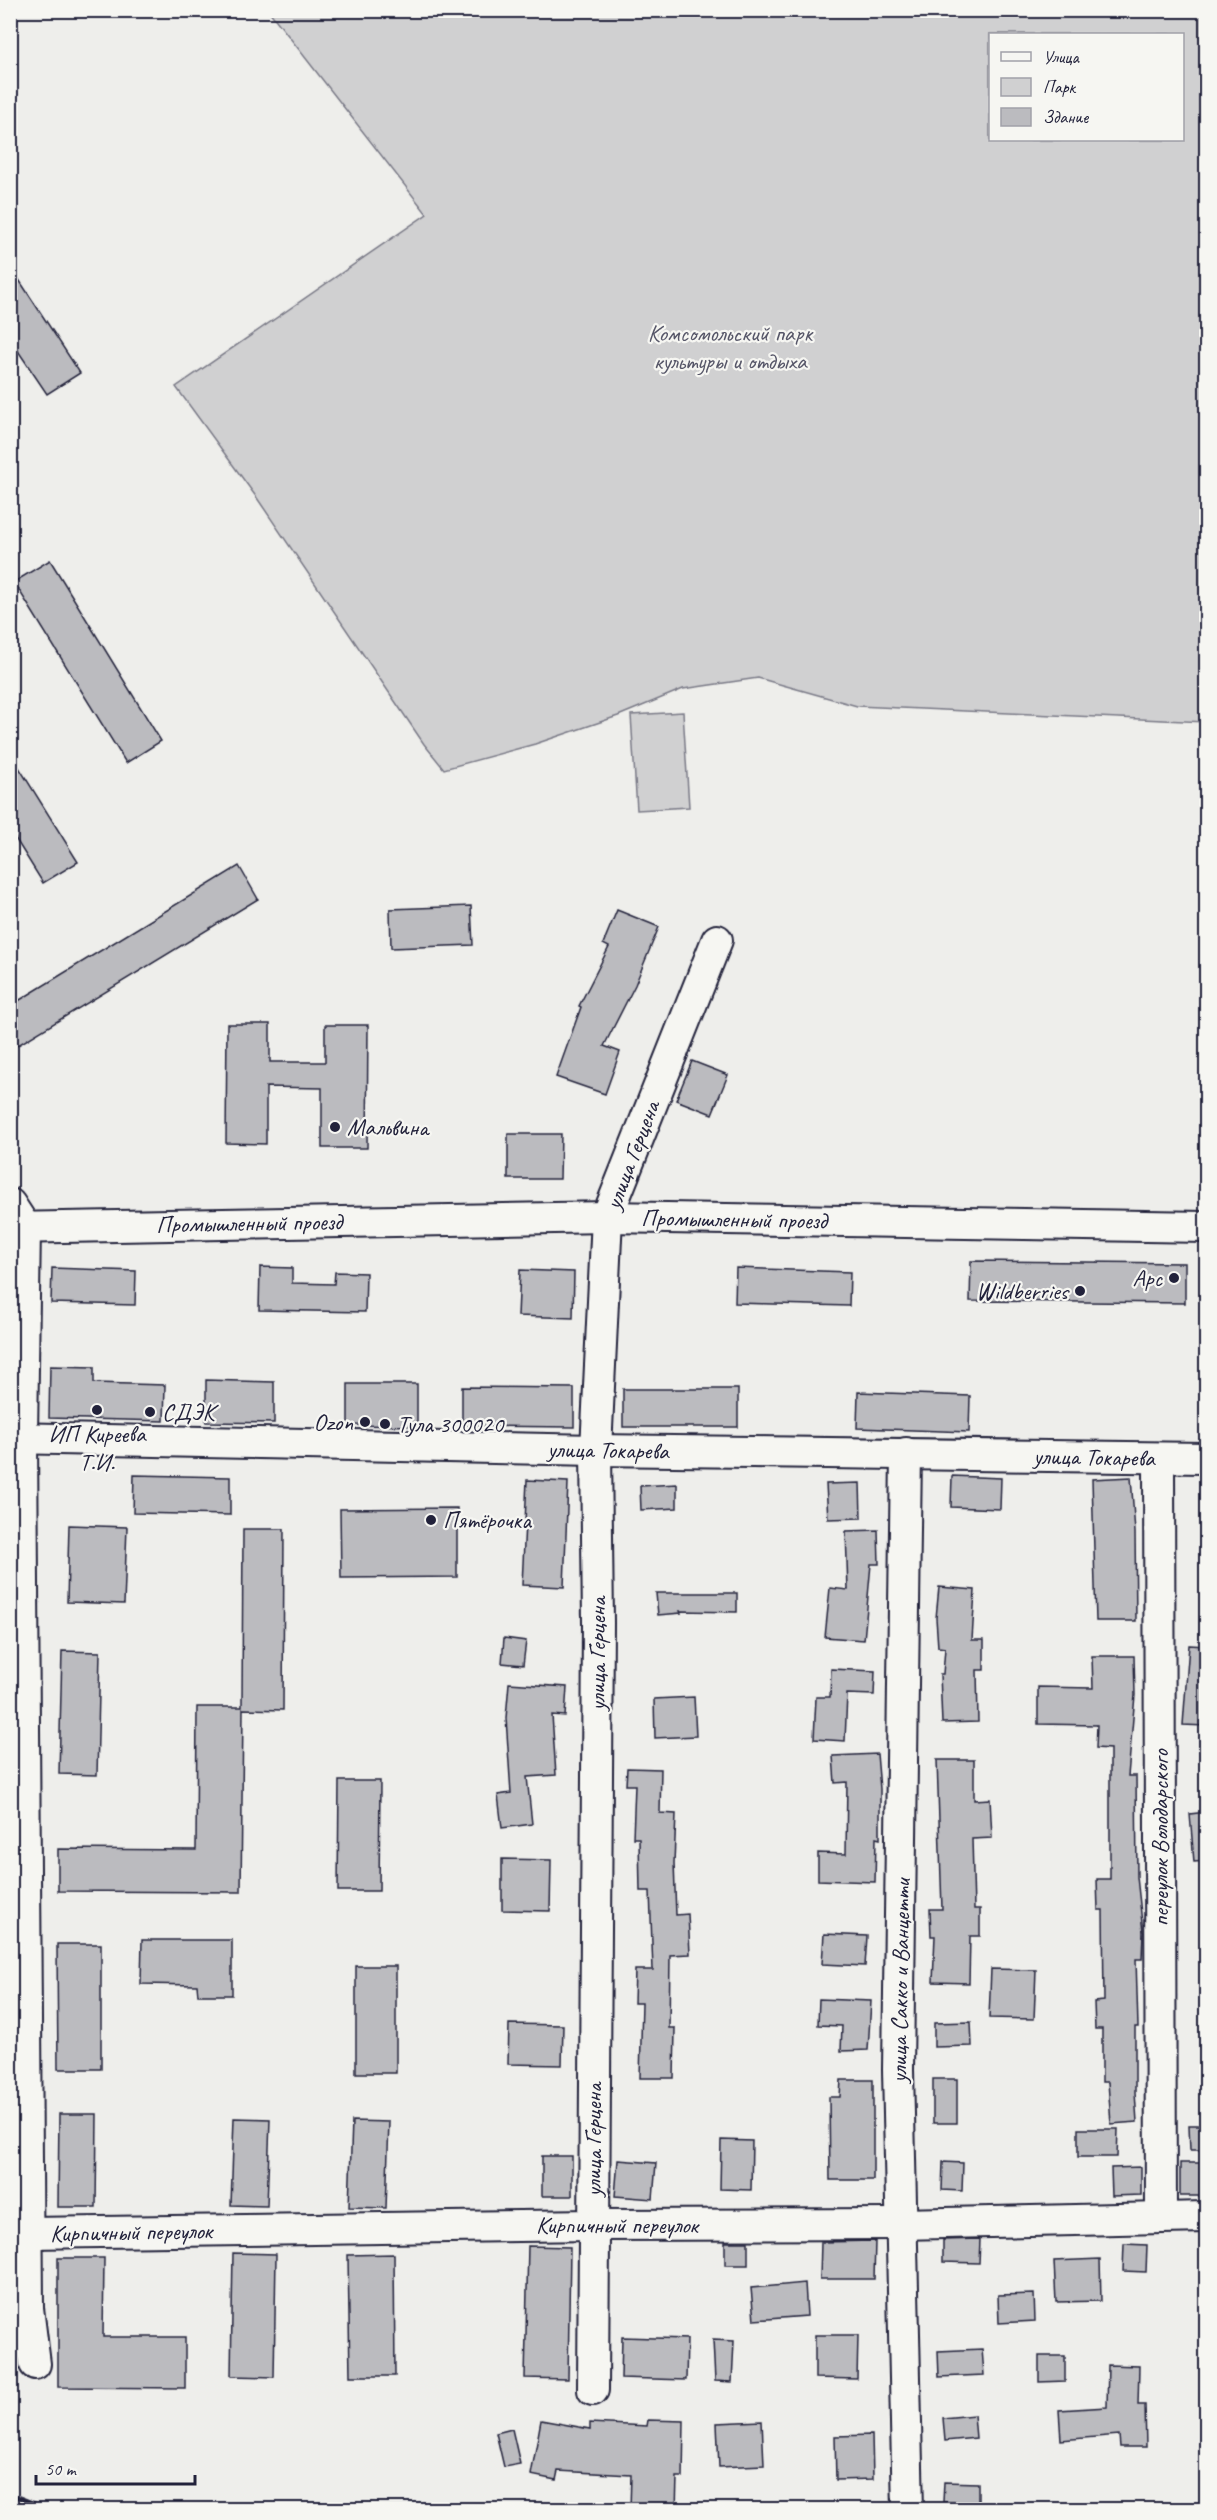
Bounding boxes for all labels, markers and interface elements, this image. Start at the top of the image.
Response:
legend [989,33,1184,141]
text: Улица [1043,46,1080,68]
text: Парк [1043,76,1077,98]
text: Здание [1043,106,1089,128]
park label: Комсомольский парк культуры и отдыха [648,318,814,376]
street label: улица Герцена [597,1095,667,1215]
place label: Мальвина [347,1112,430,1142]
marker: Мальвина [328,1120,342,1134]
street label: Промышленный проезд [641,1202,830,1236]
street label: Промышленный проезд [156,1206,345,1240]
place label: Арс [1132,1263,1164,1293]
marker: Арс [1167,1271,1181,1285]
place label: Wildberries [976,1276,1070,1306]
marker: Wildberries [1073,1284,1087,1298]
place label: СДЭК [162,1397,220,1427]
marker: ИП Киреева Т.И. [90,1403,104,1417]
marker: СДЭК [143,1405,157,1419]
place label: Ozon [314,1407,353,1437]
place label: Тула 300020 [397,1409,505,1439]
marker: Ozon [358,1415,372,1429]
marker: Тула 300020 [378,1417,392,1431]
place label: ИП Киреева Т.И. [49,1419,147,1477]
street label: улица Токарева [545,1434,670,1466]
street label: улица Токарева [1031,1441,1156,1473]
place label: Пятёрочка [443,1505,532,1535]
marker: Пятёрочка [424,1513,438,1527]
street label: улица Герцена [582,1595,612,1713]
street label: переулок Володарского [1145,1748,1175,1926]
street label: улица Сакко и Ванцетти [883,1876,917,2085]
street label: улица Герцена [578,2081,608,2199]
street label: Кирпичный переулок [536,2210,700,2240]
street label: Кирпичный переулок [50,2216,214,2248]
scale bar [36,2448,195,2486]
text: 50 m [45,2458,78,2480]

